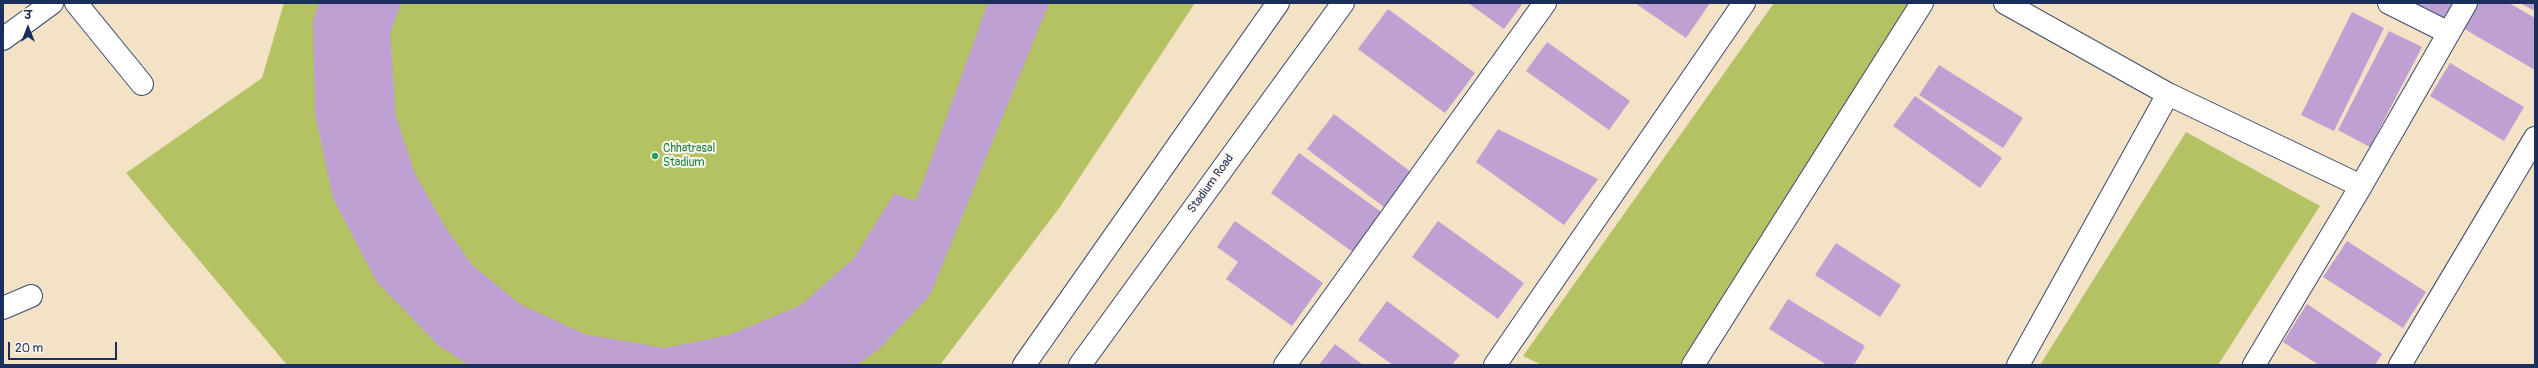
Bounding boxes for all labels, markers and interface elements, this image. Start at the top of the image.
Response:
north arrow [8,8,48,48]
text: उ [24,9,32,22]
place label: Chhatrasal Stadium [663,142,715,170]
marker: Chhatrasal Stadium [650,151,660,161]
street label: Stadium Road [1185,152,1237,216]
scale bar [10,334,119,360]
text: 20 m [15,341,43,356]

